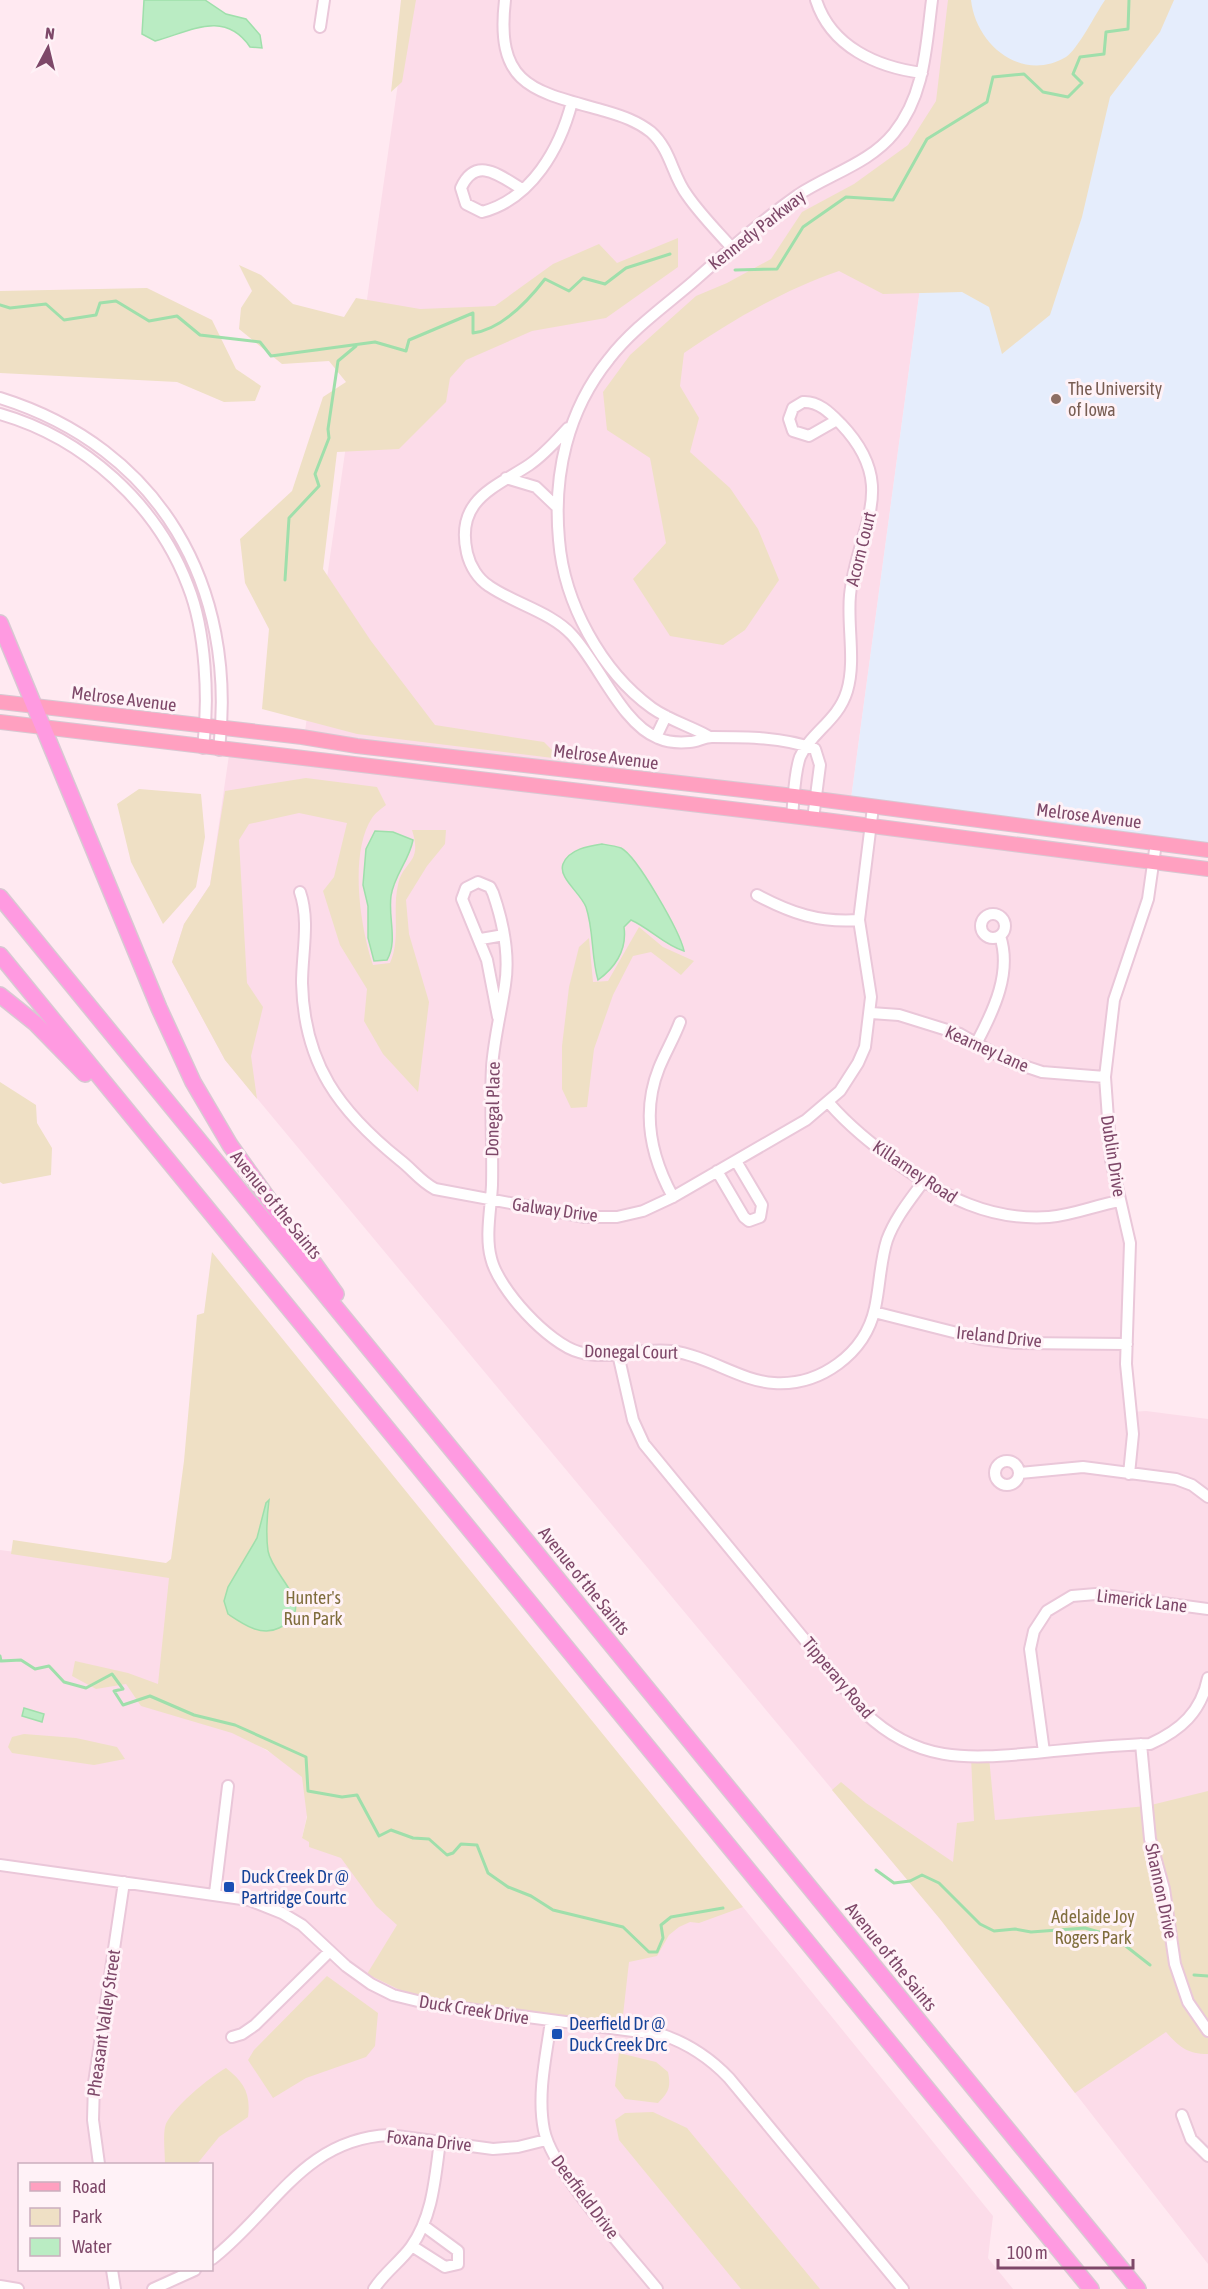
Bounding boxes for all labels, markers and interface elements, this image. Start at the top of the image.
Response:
north arrow [18,18,78,78]
text: N [44,24,56,43]
street label: Kennedy Parkway [704,185,809,274]
place label: The University of Iowa [1068,378,1162,420]
marker: The University of Iowa [1049,392,1063,406]
street label: Acorn Court [841,509,880,588]
street label: Melrose Avenue [70,682,178,715]
street label: Melrose Avenue [552,740,660,773]
street label: Melrose Avenue [1035,799,1143,832]
street label: Kearney Lane [942,1021,1032,1076]
street label: Donegal Place [481,1061,504,1157]
street label: Dublin Drive [1097,1114,1130,1198]
street label: Killarney Road [869,1136,961,1207]
street label: Avenue of the Saints [226,1146,326,1263]
street label: Galway Drive [511,1193,599,1226]
street label: Ireland Drive [955,1322,1043,1351]
street label: Donegal Court [584,1340,678,1363]
street label: Avenue of the Saints [534,1522,634,1639]
street label: Limerick Lane [1096,1585,1188,1616]
park label: Hunter's Run Park [284,1587,343,1629]
street label: Tipperary Road [798,1633,879,1723]
street label: Shannon Drive [1141,1841,1182,1940]
place label: Duck Creek Dr @ Partridge Courtc [241,1866,349,1908]
marker: Duck Creek Dr @ Partridge Courtc [222,1880,236,1894]
street label: Avenue of the Saints [841,1898,941,2015]
park label: Adelaide Joy Rogers Park [1051,1906,1135,1948]
street label: Pheasant Valley Street [83,1948,124,2098]
street label: Duck Creek Drive [418,1990,530,2029]
place label: Deerfield Dr @ Duck Creek Drc [569,2013,667,2055]
marker: Deerfield Dr @ Duck Creek Drc [550,2027,564,2041]
street label: Foxana Drive [386,2126,473,2155]
street label: Deerfield Drive [547,2151,624,2243]
legend [18,2163,213,2271]
text: Road [72,2176,106,2197]
text: Park [72,2206,102,2227]
scale bar [998,2232,1133,2270]
text: Water [72,2236,112,2257]
text: 100 m [1007,2242,1048,2263]

